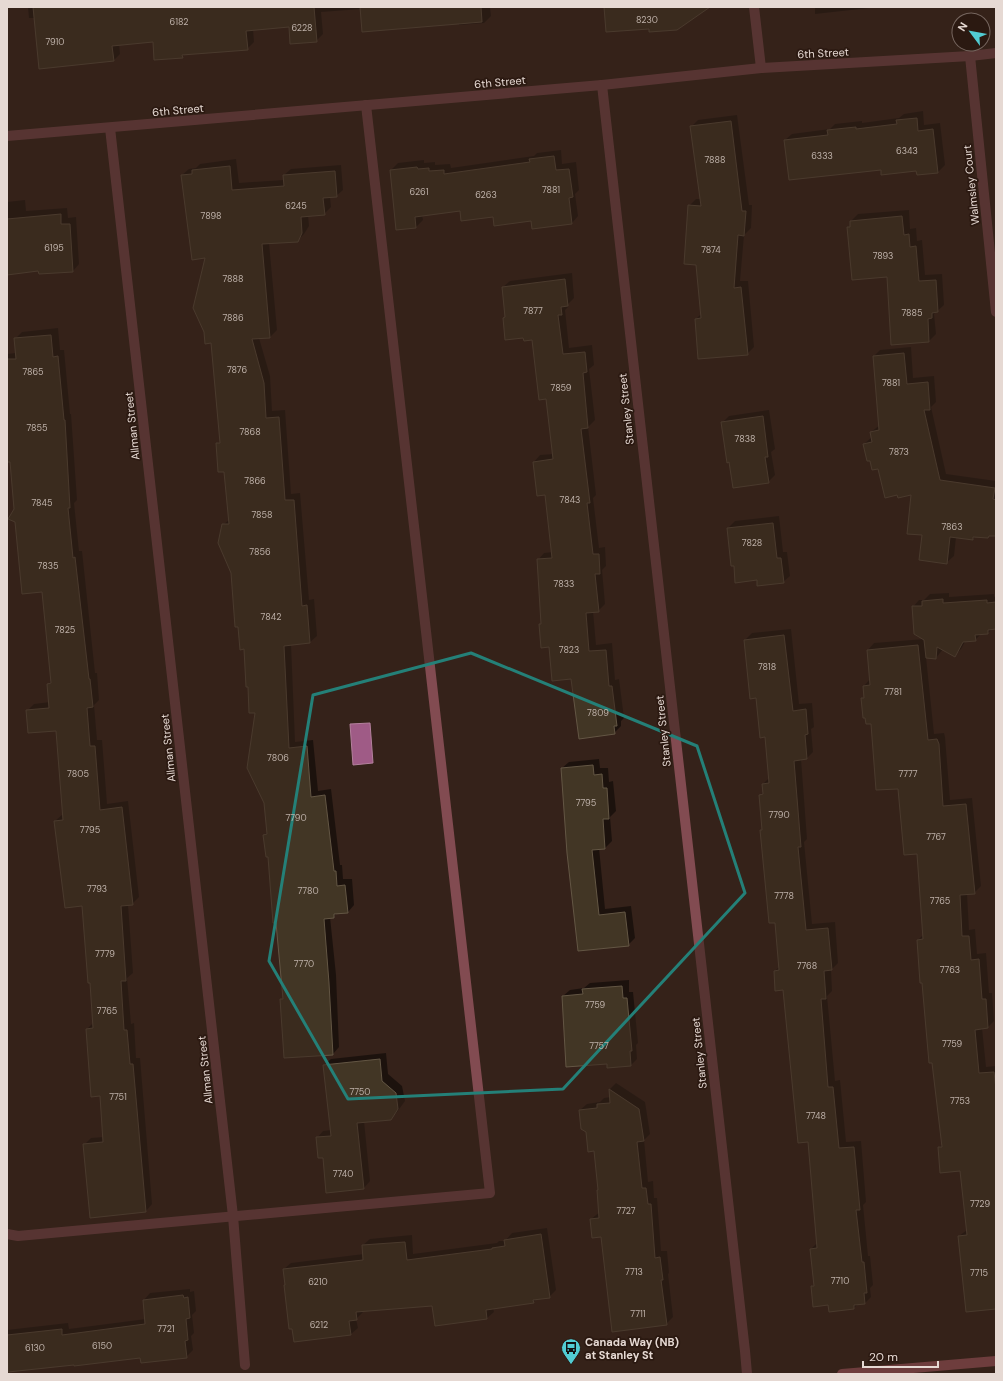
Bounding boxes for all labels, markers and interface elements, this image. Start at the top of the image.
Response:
north arrow [951,12,991,52]
house number: 8230 [636,14,658,26]
house number: 6182 [170,16,188,28]
text: N [954,20,971,34]
house number: 6228 [291,22,313,34]
house number: 7910 [45,36,65,48]
street label: 6th Street [797,45,849,61]
street label: 6th Street [474,73,526,91]
street label: 6th Street [152,101,204,119]
street label: Walmsley Court [960,144,982,226]
house number: 6343 [896,145,918,157]
house number: 6333 [811,150,833,162]
house number: 7888 [704,154,726,166]
house number: 7881 [542,184,560,196]
house number: 6261 [409,186,429,198]
house number: 6263 [475,189,497,201]
house number: 6245 [285,200,307,212]
house number: 7898 [201,210,221,222]
house number: 6195 [44,242,64,254]
house number: 7874 [701,244,721,256]
house number: 7893 [873,250,893,262]
house number: 7888 [222,273,244,285]
house number: 7877 [523,305,543,317]
house number: 7885 [901,307,923,319]
house number: 7886 [222,312,244,324]
house number: 7876 [227,364,247,376]
house number: 7865 [22,366,44,378]
street label: Stanley Street [615,373,637,445]
house number: 7881 [882,377,900,389]
house number: 7859 [550,382,572,394]
street label: Allman Street [121,391,143,461]
house number: 7855 [26,422,48,434]
house number: 7868 [239,426,261,438]
house number: 7838 [735,433,755,445]
house number: 7873 [889,446,909,458]
house number: 7866 [244,475,266,487]
house number: 7843 [560,494,580,506]
house number: 7845 [31,497,53,509]
house number: 7858 [251,509,273,521]
house number: 7863 [941,521,963,533]
house number: 7828 [742,537,762,549]
house number: 7856 [249,546,271,558]
house number: 7835 [38,560,58,572]
house number: 7833 [554,578,574,590]
house number: 7842 [261,611,281,623]
house number: 7825 [55,624,75,636]
house number: 7823 [559,644,579,656]
house number: 7818 [758,661,776,673]
house number: 7781 [884,686,902,698]
street label: Stanley Street [652,695,674,767]
house number: 7809 [587,707,609,719]
street label: Allman Street [157,713,179,783]
house number: 7806 [267,752,289,764]
house number: 7805 [67,768,89,780]
house number: 7777 [898,768,918,780]
house number: 7795 [576,797,596,809]
house number: 7790 [768,809,790,821]
house number: 7790 [285,812,307,824]
house number: 7795 [80,824,100,836]
house number: 7767 [926,831,946,843]
house number: 7793 [87,883,107,895]
house number: 7780 [297,885,319,897]
house number: 7778 [774,890,794,902]
house number: 7765 [930,895,950,907]
house number: 7779 [95,948,115,960]
house number: 7770 [294,958,314,970]
house number: 7768 [797,960,817,972]
house number: 7763 [940,964,960,976]
house number: 7759 [585,999,605,1011]
house number: 7765 [97,1005,117,1017]
street label: Stanley Street [688,1017,710,1089]
street label: Allman Street [194,1035,216,1105]
house number: 7759 [942,1038,962,1050]
house number: 7757 [589,1040,609,1052]
house number: 7750 [350,1086,371,1098]
house number: 7751 [109,1091,127,1103]
house number: 7753 [950,1095,970,1107]
house number: 7748 [806,1110,826,1122]
house number: 7740 [333,1168,353,1180]
house number: 7729 [970,1198,990,1210]
house number: 7727 [616,1205,636,1217]
house number: 7713 [625,1266,643,1278]
house number: 7715 [970,1267,988,1279]
house number: 7710 [831,1275,849,1287]
house number: 6210 [308,1276,328,1288]
house number: 7711 [630,1308,646,1320]
house number: 6212 [310,1319,328,1331]
house number: 7721 [157,1323,175,1335]
place label: Canada Way (NB) at Stanley St [585,1335,679,1362]
bus stop icon: Canada Way (NB) at Stanley St [560,1337,582,1365]
house number: 6150 [92,1340,112,1352]
house number: 6130 [25,1342,45,1354]
scale bar [863,1343,938,1369]
text: 20 m [869,1349,898,1365]

